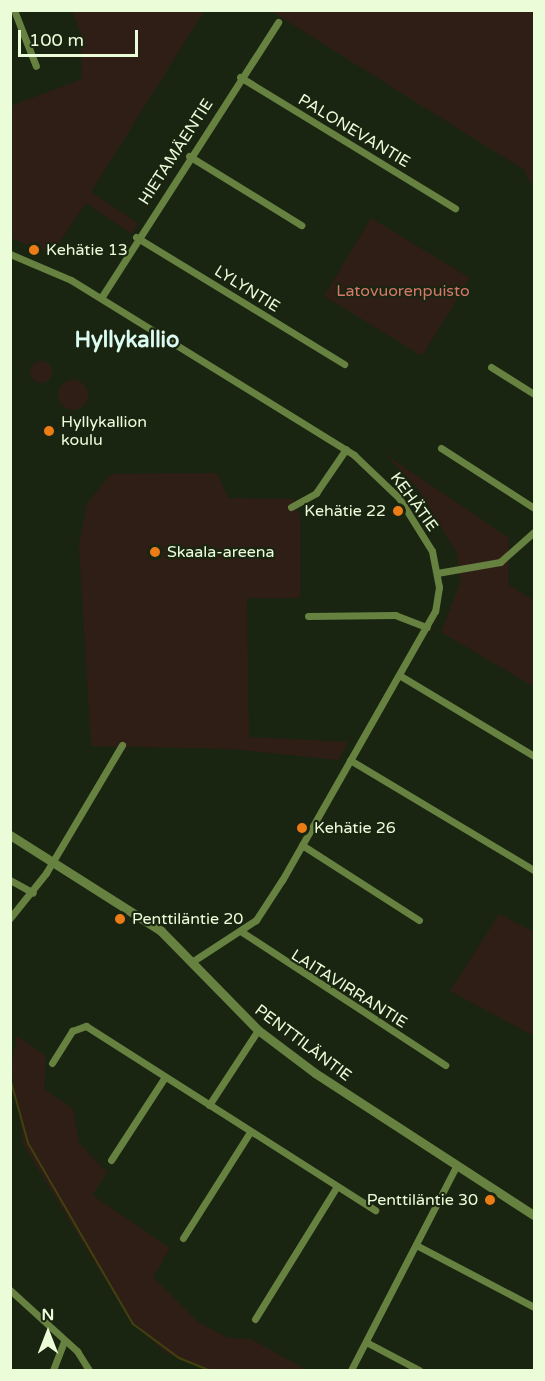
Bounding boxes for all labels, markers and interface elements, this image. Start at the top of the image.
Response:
scale bar [21,18,141,56]
text: 100 m [29,29,84,51]
street label: PALONEVANTIE [295,90,413,172]
street label: HIETAMÄENTIE [135,95,217,209]
place label: Kehätie 13 [46,240,128,260]
marker: Kehätie 13 [27,243,41,257]
street label: LYLYNTIE [211,261,283,317]
park label: Latovuorenpuisto [336,281,470,301]
district label: Hyllykallio [75,328,179,354]
place label: Hyllykallion koulu [61,412,147,450]
marker: Hyllykallion koulu [42,424,56,438]
street label: KEHÄTIE [386,469,442,535]
place label: Kehätie 22 [304,501,386,521]
marker: Kehätie 22 [391,504,405,518]
place label: Skaala-areena [167,542,275,562]
marker: Skaala-areena [148,545,162,559]
place label: Kehätie 26 [314,818,396,838]
marker: Kehätie 26 [295,821,309,835]
place label: Penttiläntie 20 [132,909,243,929]
marker: Penttiläntie 20 [113,912,127,926]
street label: LAITAVIRRANTIE [287,946,411,1032]
street label: PENTTILÄNTIE [251,1000,355,1086]
place label: Penttiläntie 30 [367,1190,478,1210]
marker: Penttiläntie 30 [483,1193,497,1207]
north arrow [18,1303,78,1363]
text: N [42,1305,54,1325]

